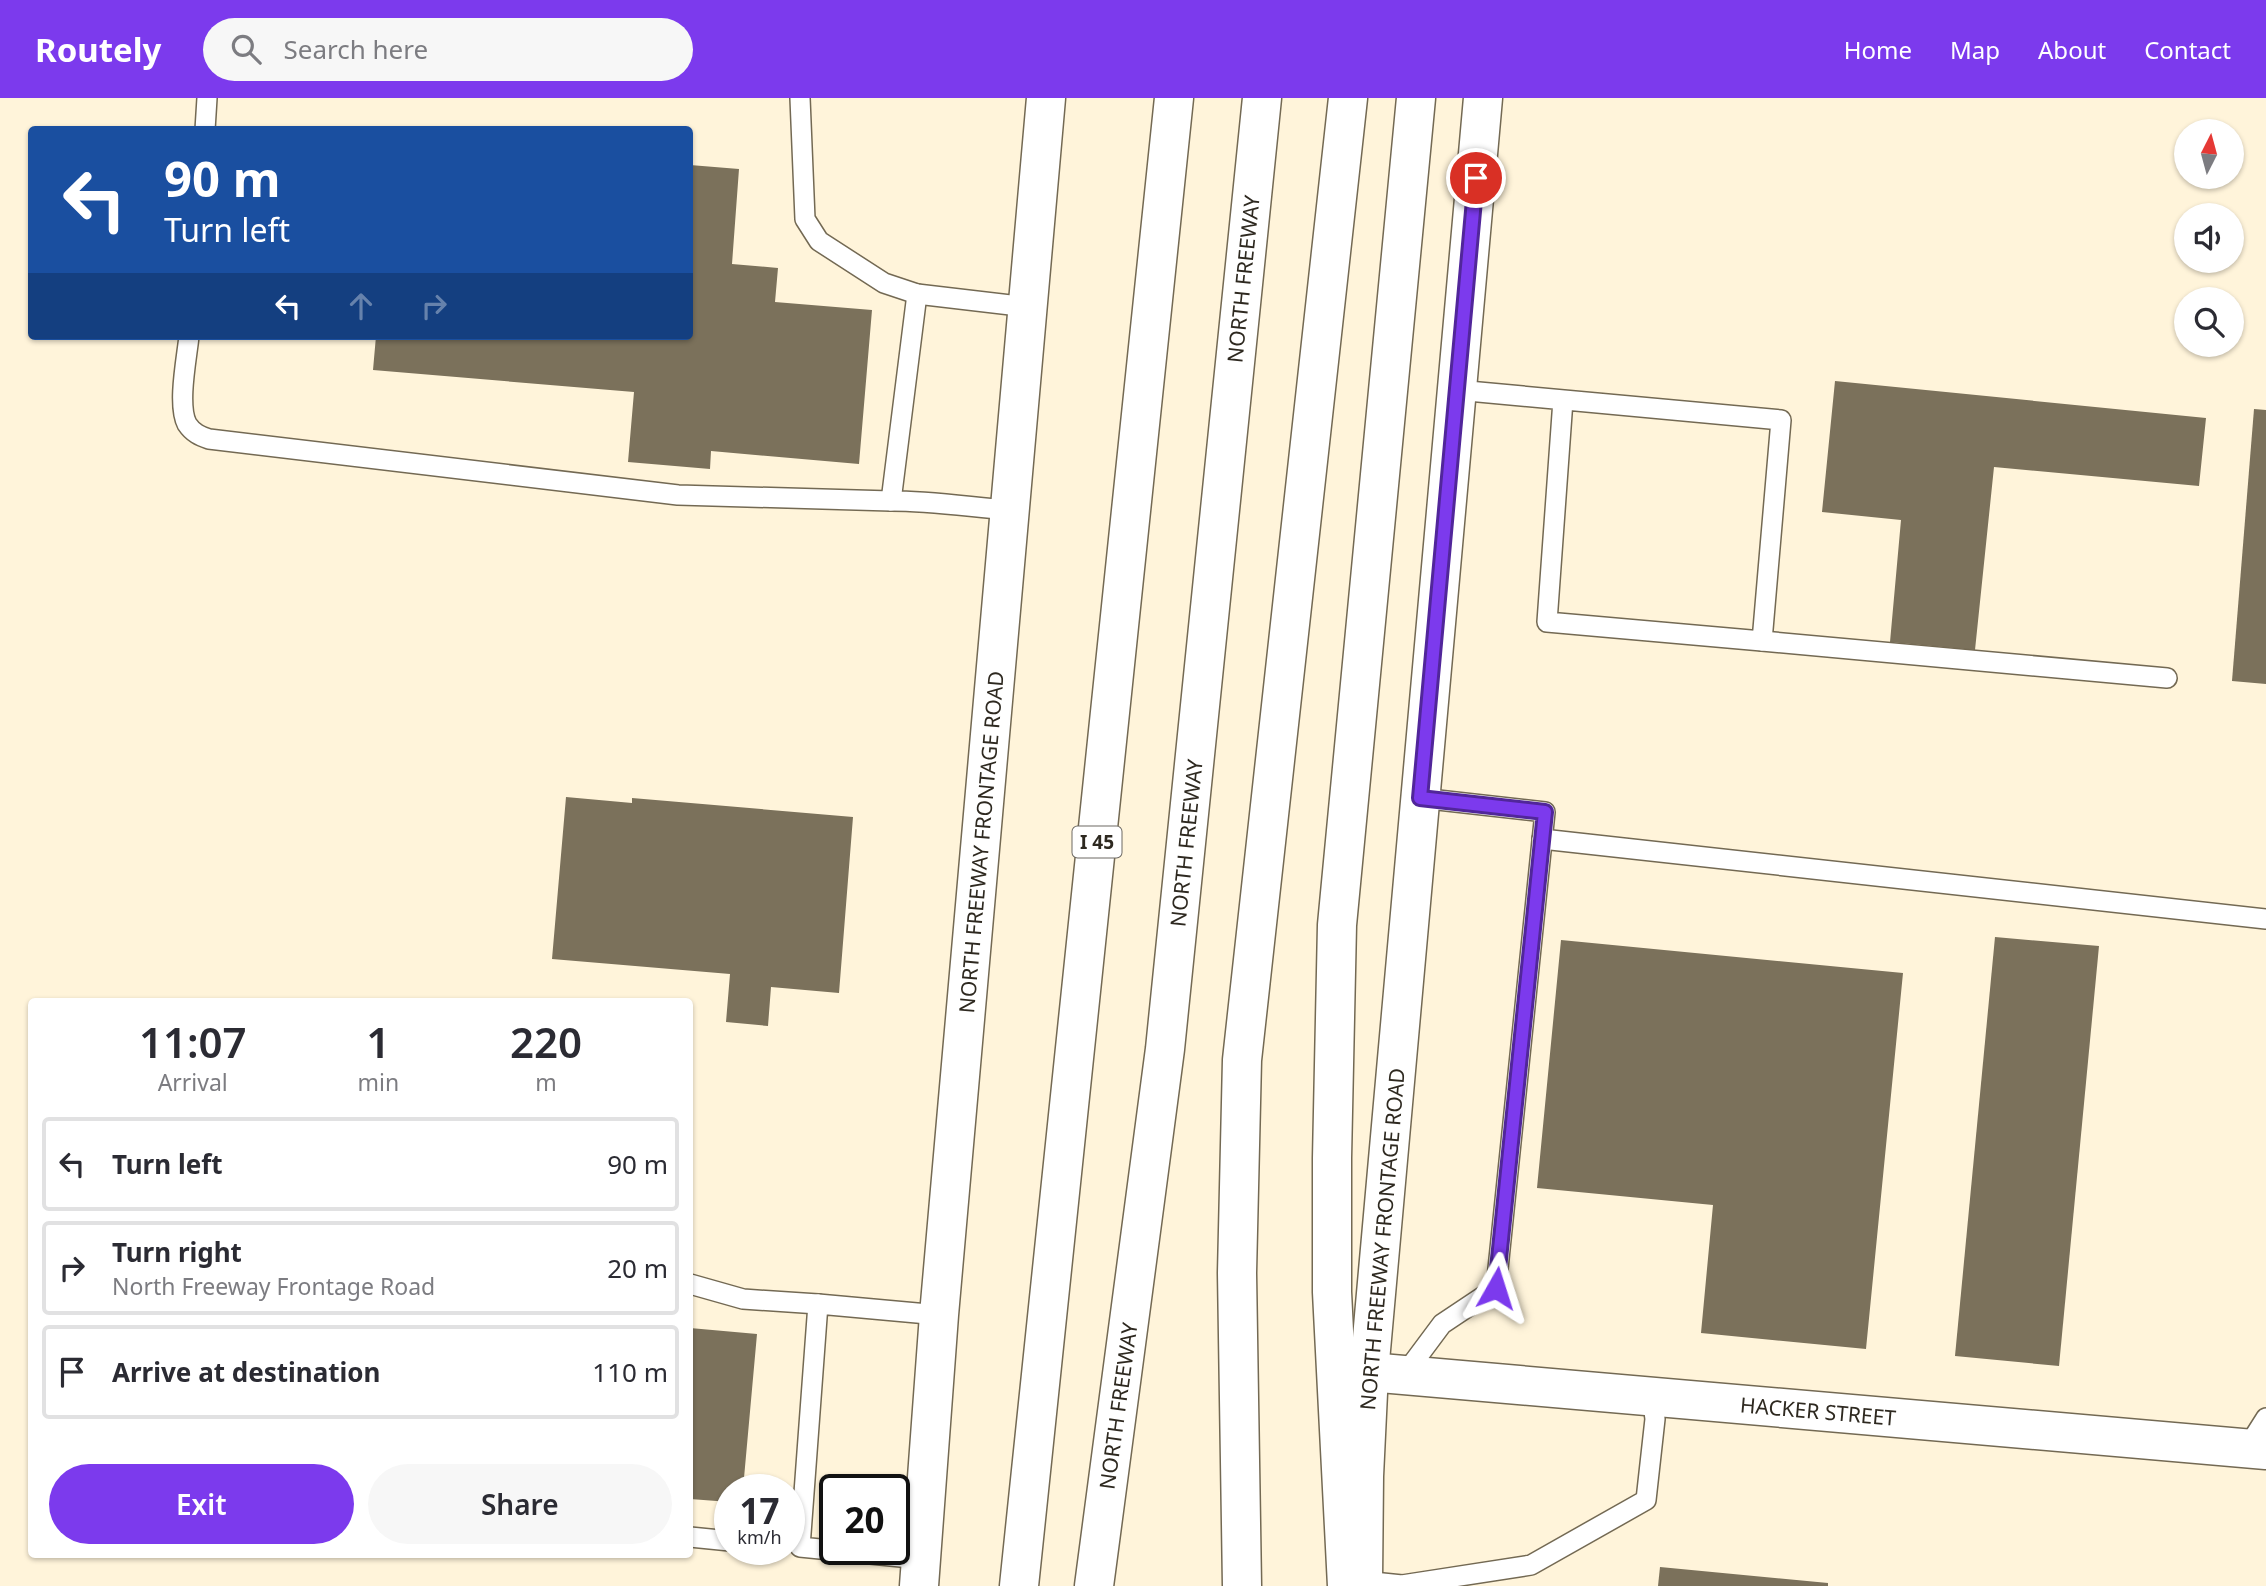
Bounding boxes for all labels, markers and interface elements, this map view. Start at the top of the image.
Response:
search box [203,18,693,81]
text: Routely [35,27,161,72]
icon: search [227,30,265,68]
text: Search here [283,31,428,67]
text: Home [1844,33,1912,66]
text: Map [1950,33,2000,66]
text: About [2038,33,2106,66]
text: Contact [2144,33,2231,66]
north arrow [2174,119,2244,189]
map controls [2174,119,2244,357]
text: 90 m [164,145,281,211]
pin [1446,148,1506,208]
icon: left [49,154,140,245]
icon: arrive [1457,159,1495,197]
street label: NORTH FREEWAY [1220,194,1266,364]
button: sound [2174,203,2244,273]
text: Turn left [164,208,290,251]
icon: left [269,287,307,325]
icon: ahead [342,287,380,325]
icon: right [415,287,453,325]
button: search [2174,287,2244,357]
street label: NORTH FREEWAY FRONTAGE ROAD [952,670,1010,1014]
street label: NORTH FREEWAY [1163,758,1209,928]
road number: I 45 [1072,827,1122,858]
text: 11:07 [139,1013,247,1070]
text: 1 [366,1013,390,1070]
text: 220 [510,1013,582,1070]
text: Arrival [158,1066,228,1098]
text: min [357,1066,399,1098]
text: m [535,1066,557,1098]
street label: NORTH FREEWAY FRONTAGE ROAD [1353,1067,1411,1411]
icon: left [53,1145,91,1183]
text: Turn left [112,1146,223,1182]
text: 90 m [607,1146,668,1182]
text: Turn right [112,1234,242,1270]
icon: right [53,1249,91,1287]
text: 20 m [607,1250,668,1286]
position arrow [1459,1251,1533,1325]
text: North Freeway Frontage Road [112,1270,435,1302]
street label: NORTH FREEWAY [1092,1321,1144,1491]
icon: arrive [53,1353,91,1391]
text: Arrive at destination [112,1354,381,1390]
text: 110 m [592,1354,668,1390]
street label: HACKER STREET [1739,1390,1897,1432]
button: Exit [49,1464,354,1544]
button: Share [368,1464,672,1544]
speed limit sign: 20 [819,1474,910,1565]
text: 17 [739,1487,780,1534]
text: km/h [737,1525,782,1549]

